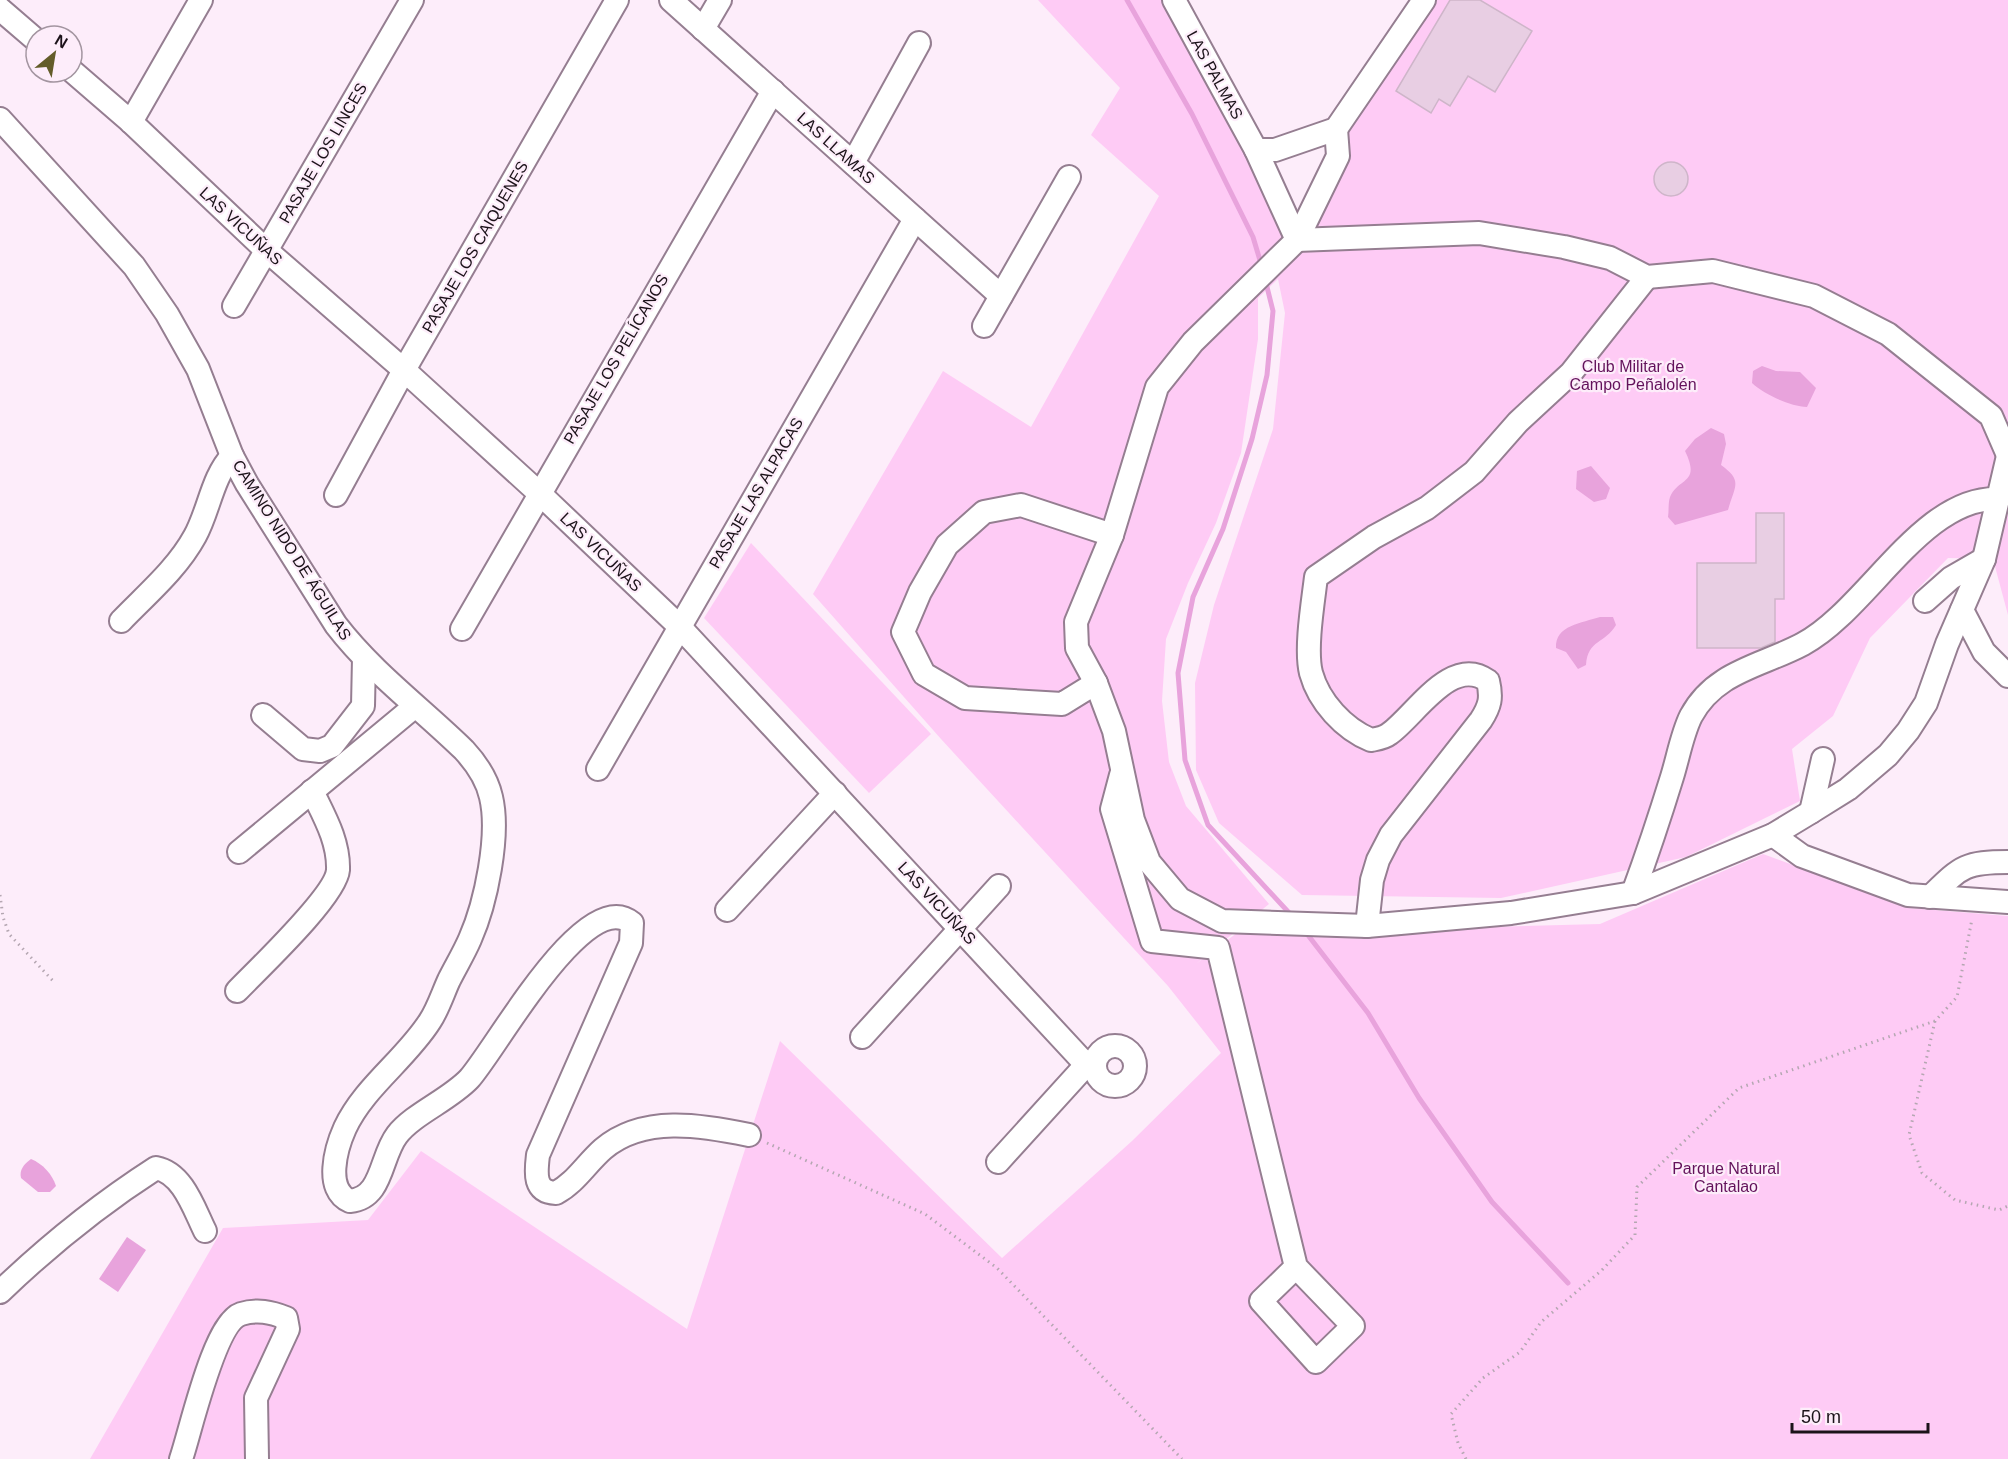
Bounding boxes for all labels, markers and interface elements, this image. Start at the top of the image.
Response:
north arrow [24,24,84,84]
street label: LAS PALMAS [1184,28,1246,122]
text: N [52,31,71,52]
street label: PASAJE LOS LINCES [276,80,370,226]
street label: LAS LLAMAS [794,109,878,187]
street label: PASAJE LOS CAIQUENES [419,158,531,336]
street label: LAS VICUÑAS [197,182,287,268]
street label: PASAJE LOS PELÍCANOS [560,271,672,447]
park label: Club Militar de Campo Peñalolén [1569,358,1697,393]
street label: PASAJE LAS ALPACAS [706,415,806,571]
street label: CAMINO NIDO DE ÁGUILAS [229,456,355,643]
street label: LAS VICUÑAS [557,508,646,595]
street label: LAS VICUÑAS [895,857,981,947]
park label: Parque Natural Cantalao [1672,1160,1780,1195]
scale bar [1792,1396,1928,1434]
text: 50 m [1801,1407,1841,1427]

